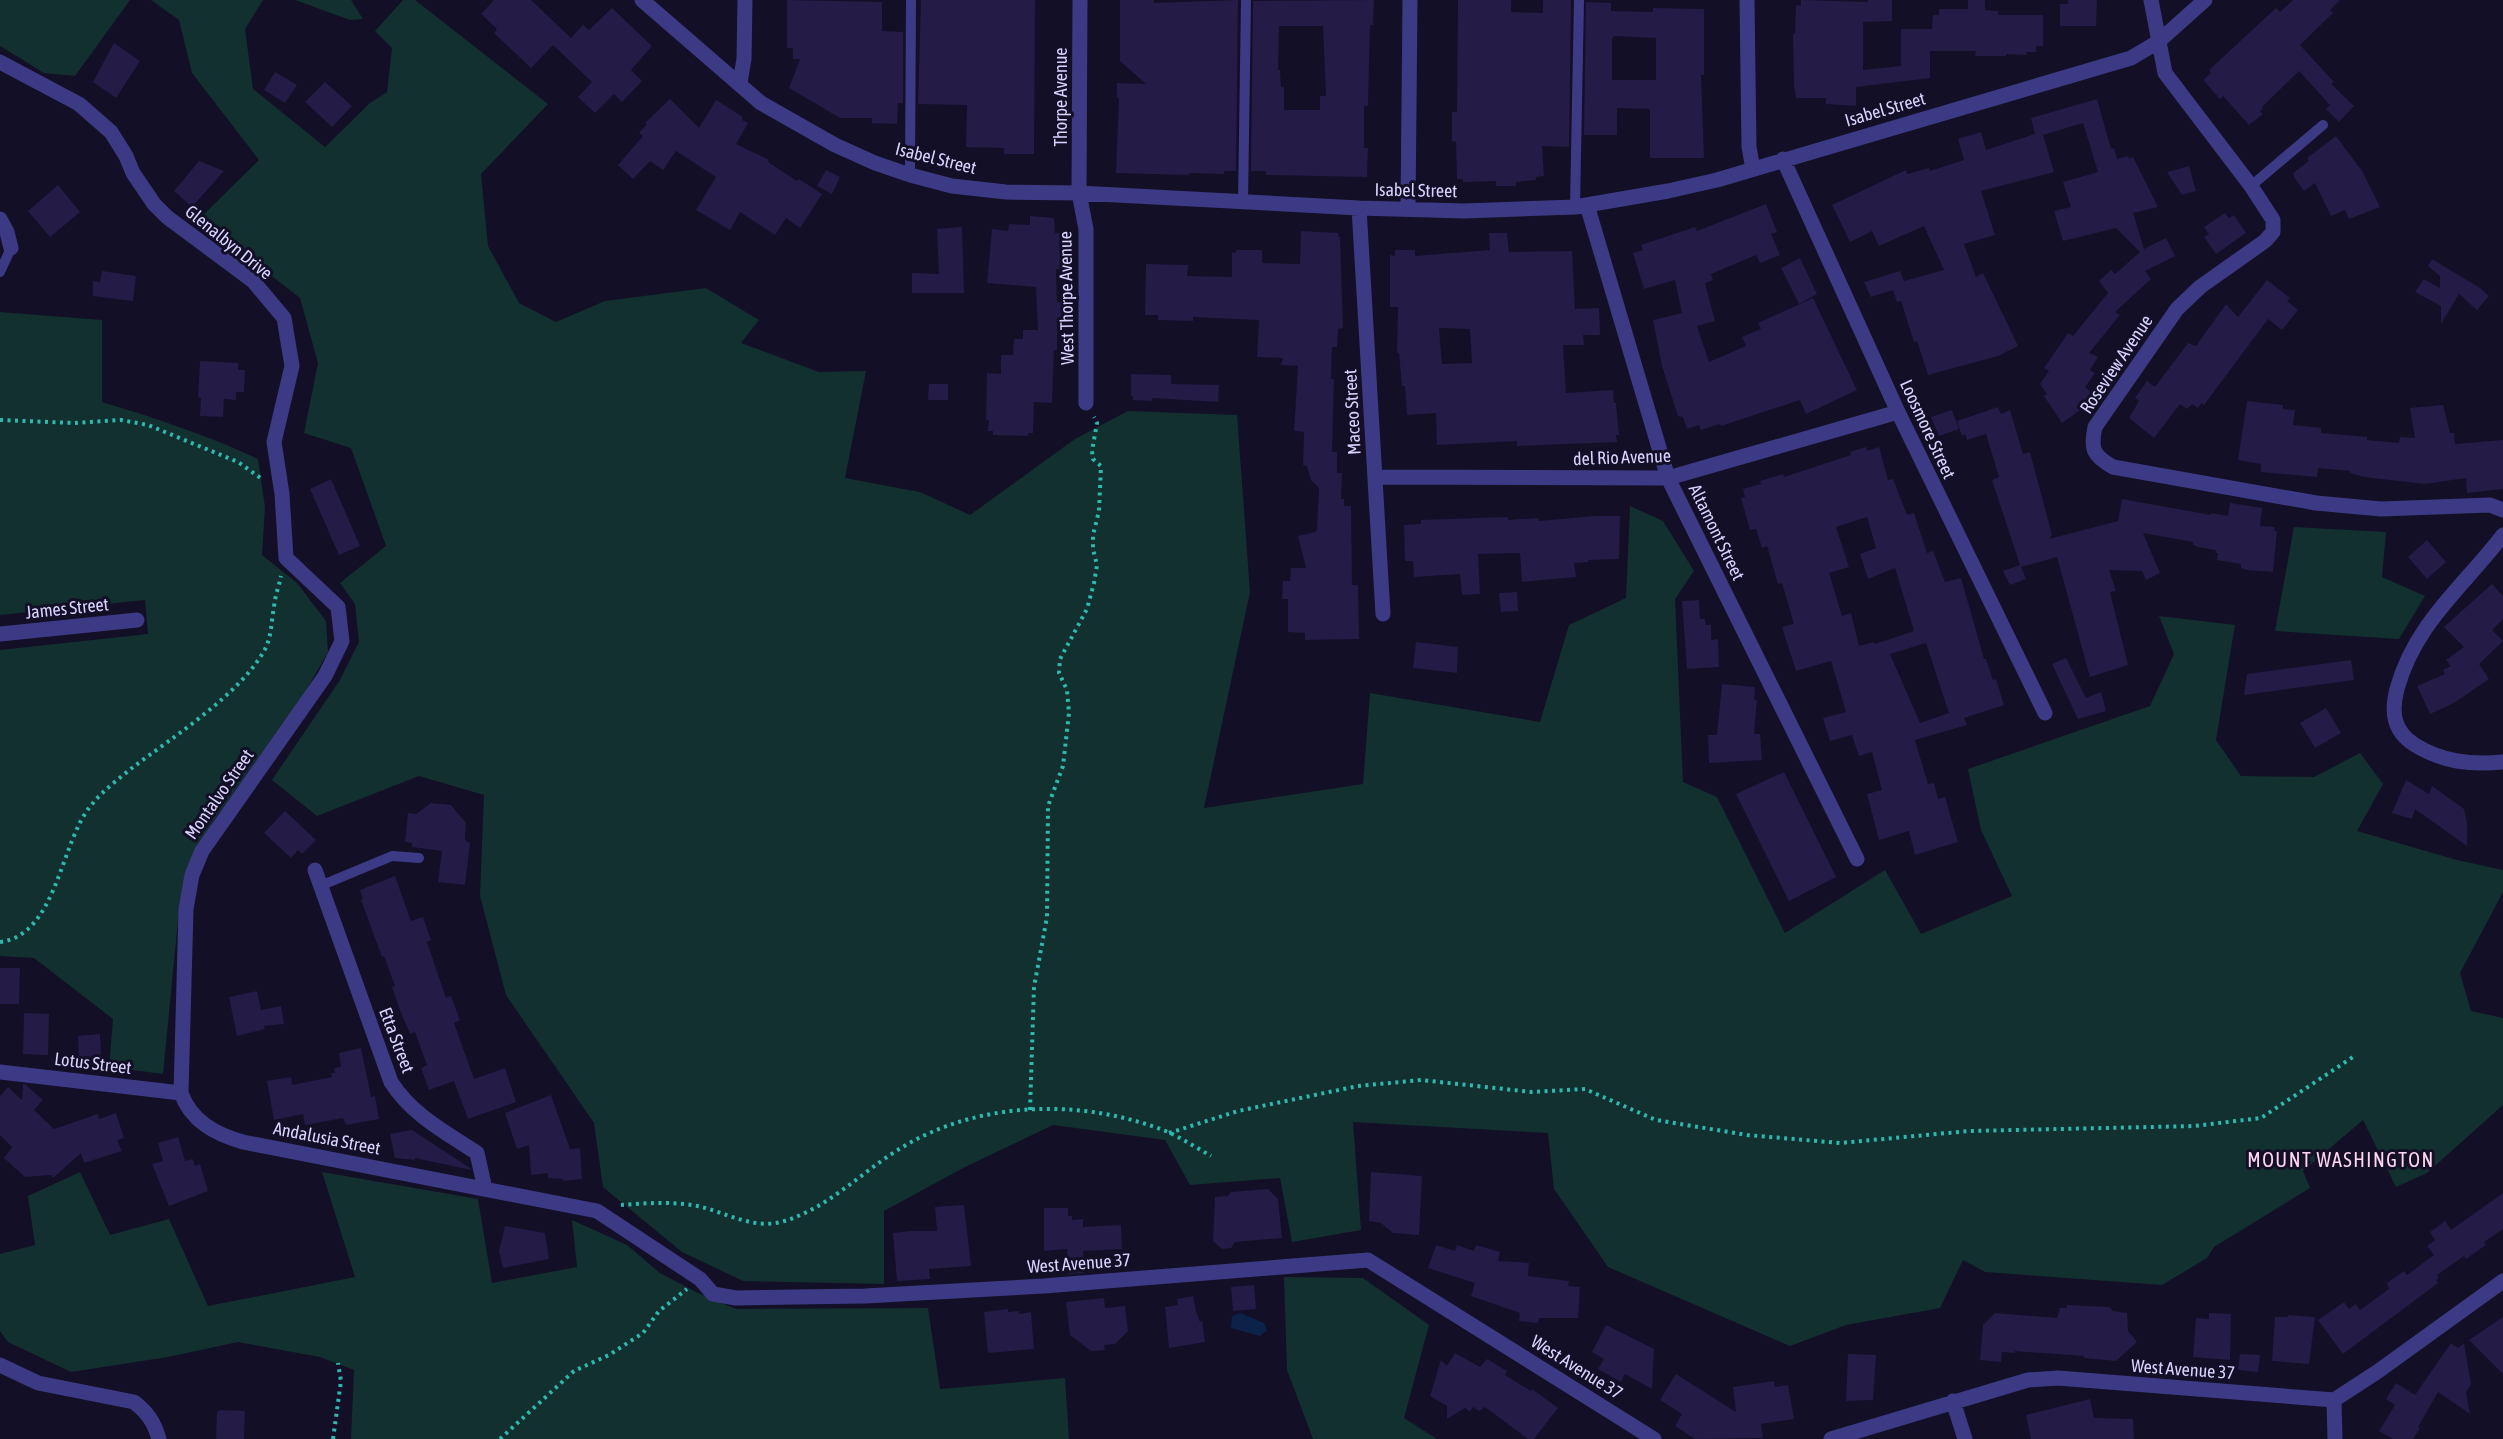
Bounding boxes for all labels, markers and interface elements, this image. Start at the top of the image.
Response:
street label: Thorpe Avenue [1050,47,1071,147]
street label: Isabel Street [1842,88,1928,130]
street label: Isabel Street [893,138,979,178]
street label: Isabel Street [1374,179,1458,201]
street label: Glenalbyn Drive [181,200,277,284]
street label: West Thorpe Avenue [1054,231,1078,365]
street label: Roseview Avenue [2075,311,2157,417]
street label: Maceo Street [1339,369,1365,455]
street label: Loosmore Street [1896,376,1960,482]
street label: del Rio Avenue [1573,445,1671,469]
street label: Altamont Street [1685,480,1749,584]
street label: James Street [24,593,110,623]
street label: Montalvo Street [180,745,258,843]
street label: Etta Street [375,1004,419,1076]
street label: Lotus Street [53,1048,133,1078]
street label: Andalusia Street [272,1117,382,1159]
district label: MOUNT WASHINGTON [2247,1148,2435,1171]
street label: West Avenue 37 [1026,1249,1132,1277]
street label: West Avenue 37 [1527,1331,1627,1403]
street label: West Avenue 37 [2130,1355,2236,1383]

